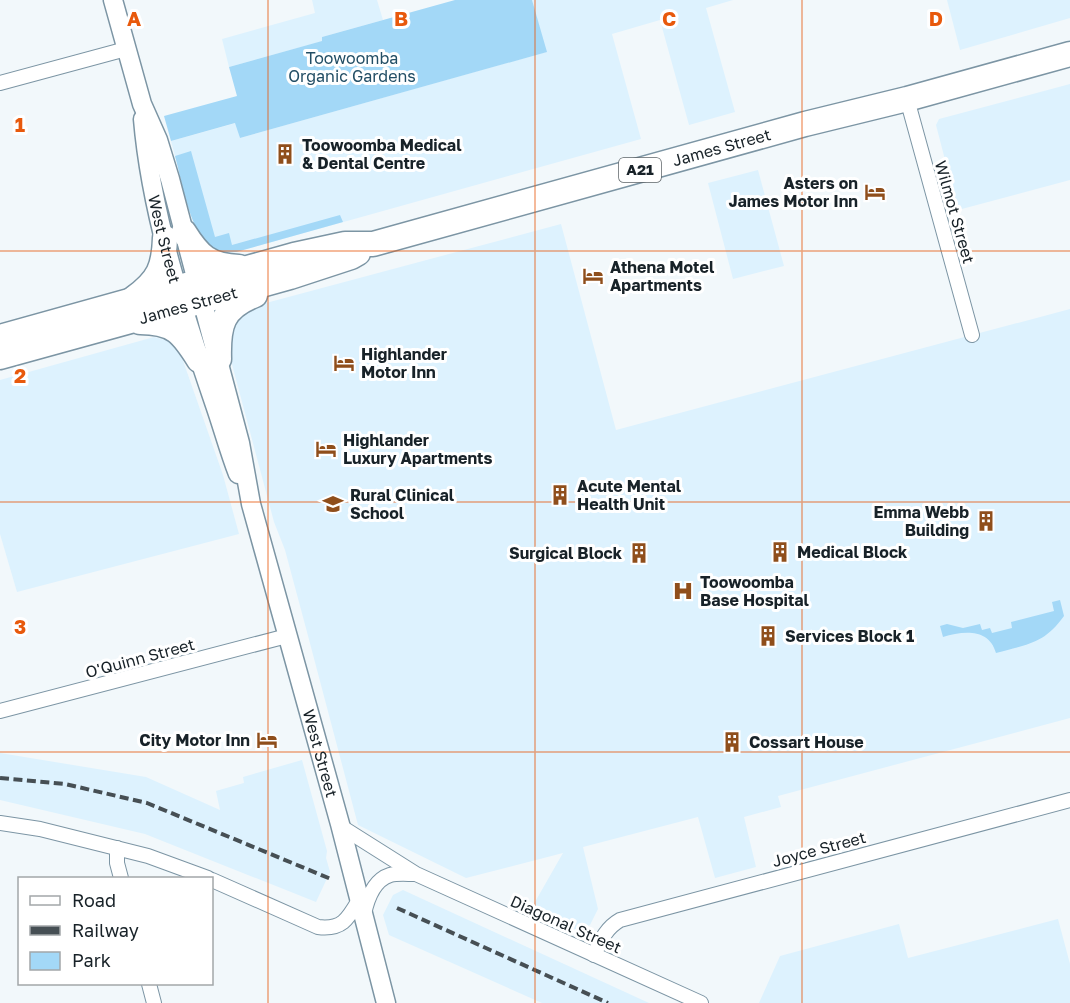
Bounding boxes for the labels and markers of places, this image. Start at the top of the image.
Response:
place label: Toowoomba Medical & Dental Centre [302,135,462,173]
building icon: Toowoomba Medical & Dental Centre [273,142,297,166]
place label: Asters on James Motor Inn [728,173,858,211]
hotel icon: Asters on James Motor Inn [863,180,887,204]
place label: Athena Motel Apartments [610,257,715,295]
hotel icon: Athena Motel Apartments [581,264,605,288]
place label: Highlander Motor Inn [361,344,447,382]
hotel icon: Highlander Motor Inn [332,351,356,375]
place label: Highlander Luxury Apartments [343,430,492,468]
hotel icon: Highlander Luxury Apartments [314,437,338,461]
place label: Acute Mental Health Unit [577,476,682,514]
building icon: Acute Mental Health Unit [548,483,572,507]
place label: Rural Clinical School [350,485,455,523]
school or university icon: Rural Clinical School [321,492,345,516]
place label: Emma Webb Building [873,502,969,540]
building icon: Emma Webb Building [974,509,998,533]
building icon: Medical Block [768,540,792,564]
building icon: Surgical Block [627,541,651,565]
place label: Medical Block [797,542,908,562]
place label: Surgical Block [509,543,623,563]
place label: Toowoomba Base Hospital [700,572,810,610]
hospital icon: Toowoomba Base Hospital [671,579,695,603]
building icon: Services Block 1 [756,624,780,648]
place label: Services Block 1 [785,626,914,646]
hotel icon: City Motor Inn [255,728,279,752]
place label: City Motor Inn [139,730,250,750]
building icon: Cossart House [720,730,744,754]
place label: Cossart House [749,732,864,752]

